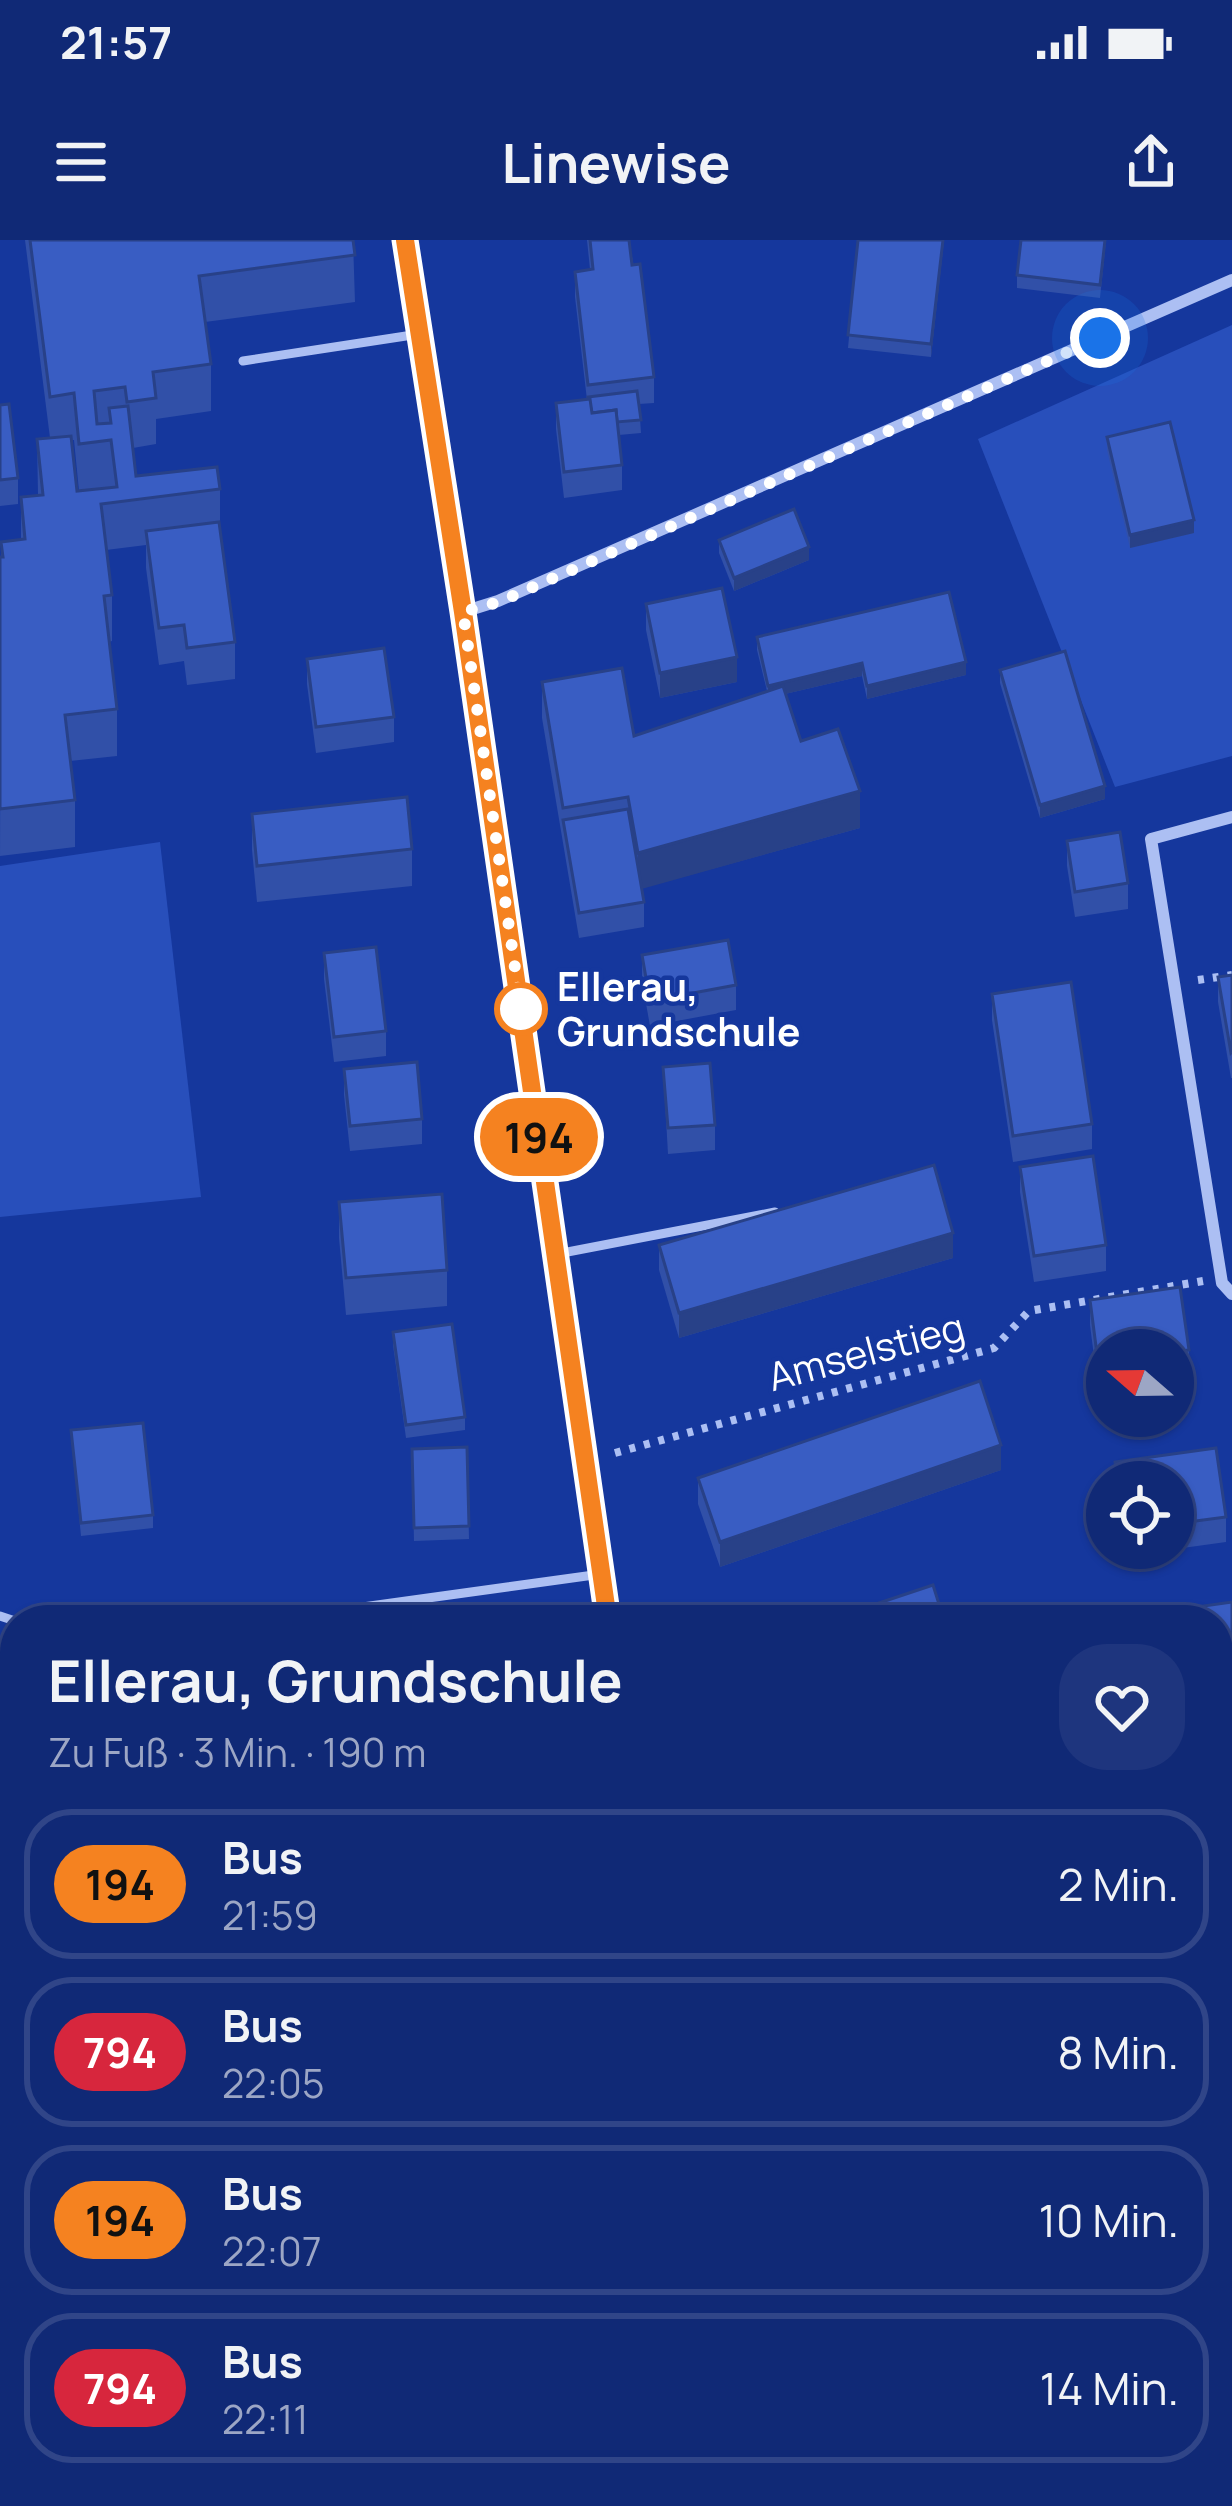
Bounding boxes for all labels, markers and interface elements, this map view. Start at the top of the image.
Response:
text: 21:57 [60,11,172,73]
text: Linewise [502,125,730,199]
icon: menu [48,129,114,195]
icon: share [1118,129,1184,195]
your location [1070,308,1130,368]
place label: Ellerau, Grundschule [557,959,800,1058]
marker: Ellerau, Grundschule [496,984,546,1034]
line badge: 194 [470,1098,608,1176]
text: 194 [504,1108,574,1166]
street label: Amselstieg [762,1299,970,1403]
north arrow [1086,1329,1194,1437]
map controls [1086,1329,1194,1569]
button: locate [1086,1461,1194,1569]
text: Ellerau, Grundschule [48,1641,623,1719]
button: heart [1059,1644,1185,1770]
text: Zu Fuß · 3 Min. · 190 m [48,1725,426,1779]
text: Bus [222,1826,303,1888]
text: 2 Min. [1058,1853,1179,1915]
text: 194 [85,1855,155,1913]
text: 21:59 [222,1888,318,1942]
text: Bus [222,1994,303,2056]
text: 8 Min. [1057,2021,1179,2083]
text: 794 [83,2023,157,2081]
text: 22:05 [222,2056,324,2110]
text: Bus [222,2162,303,2224]
text: 10 Min. [1039,2189,1179,2251]
text: 194 [85,2191,155,2249]
text: 22:07 [222,2224,322,2278]
text: Bus [222,2330,303,2392]
text: 14 Min. [1039,2357,1179,2419]
text: 794 [83,2359,157,2417]
text: 22:11 [222,2392,309,2446]

